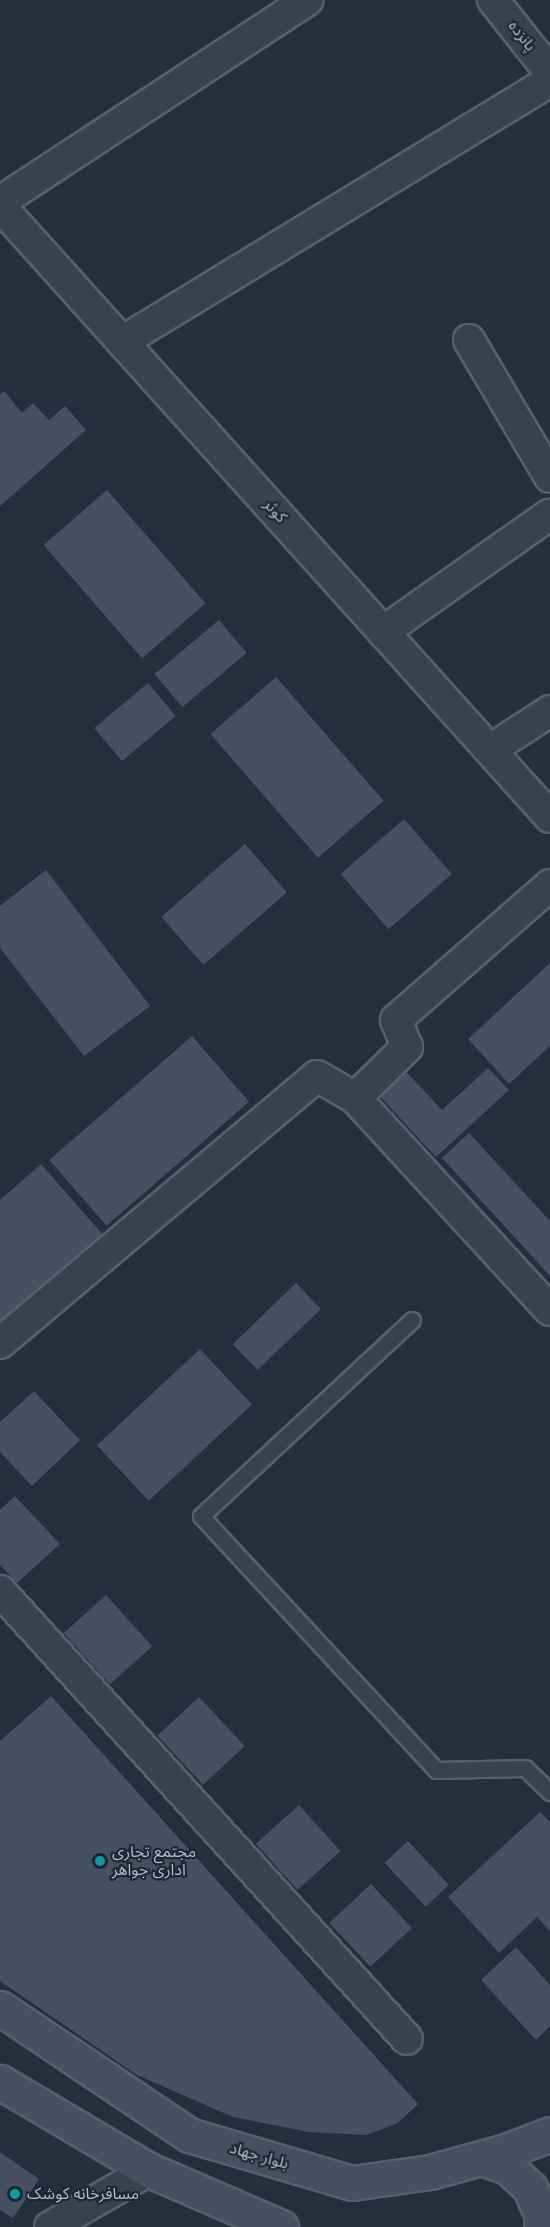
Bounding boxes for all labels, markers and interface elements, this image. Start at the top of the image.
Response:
street label: پانزده [504,17,540,55]
street label: کوثر [259,495,291,527]
place label: مجتمع تجاری اداری جواهر [112,1842,196,1880]
marker: مجتمع تجاری اداری جواهر [93,1854,107,1868]
street label: بلوار جهاد [227,2138,291,2174]
place label: مسافرخانه کوشک [27,2184,139,2204]
marker: مسافرخانه کوشک [8,2187,22,2201]

